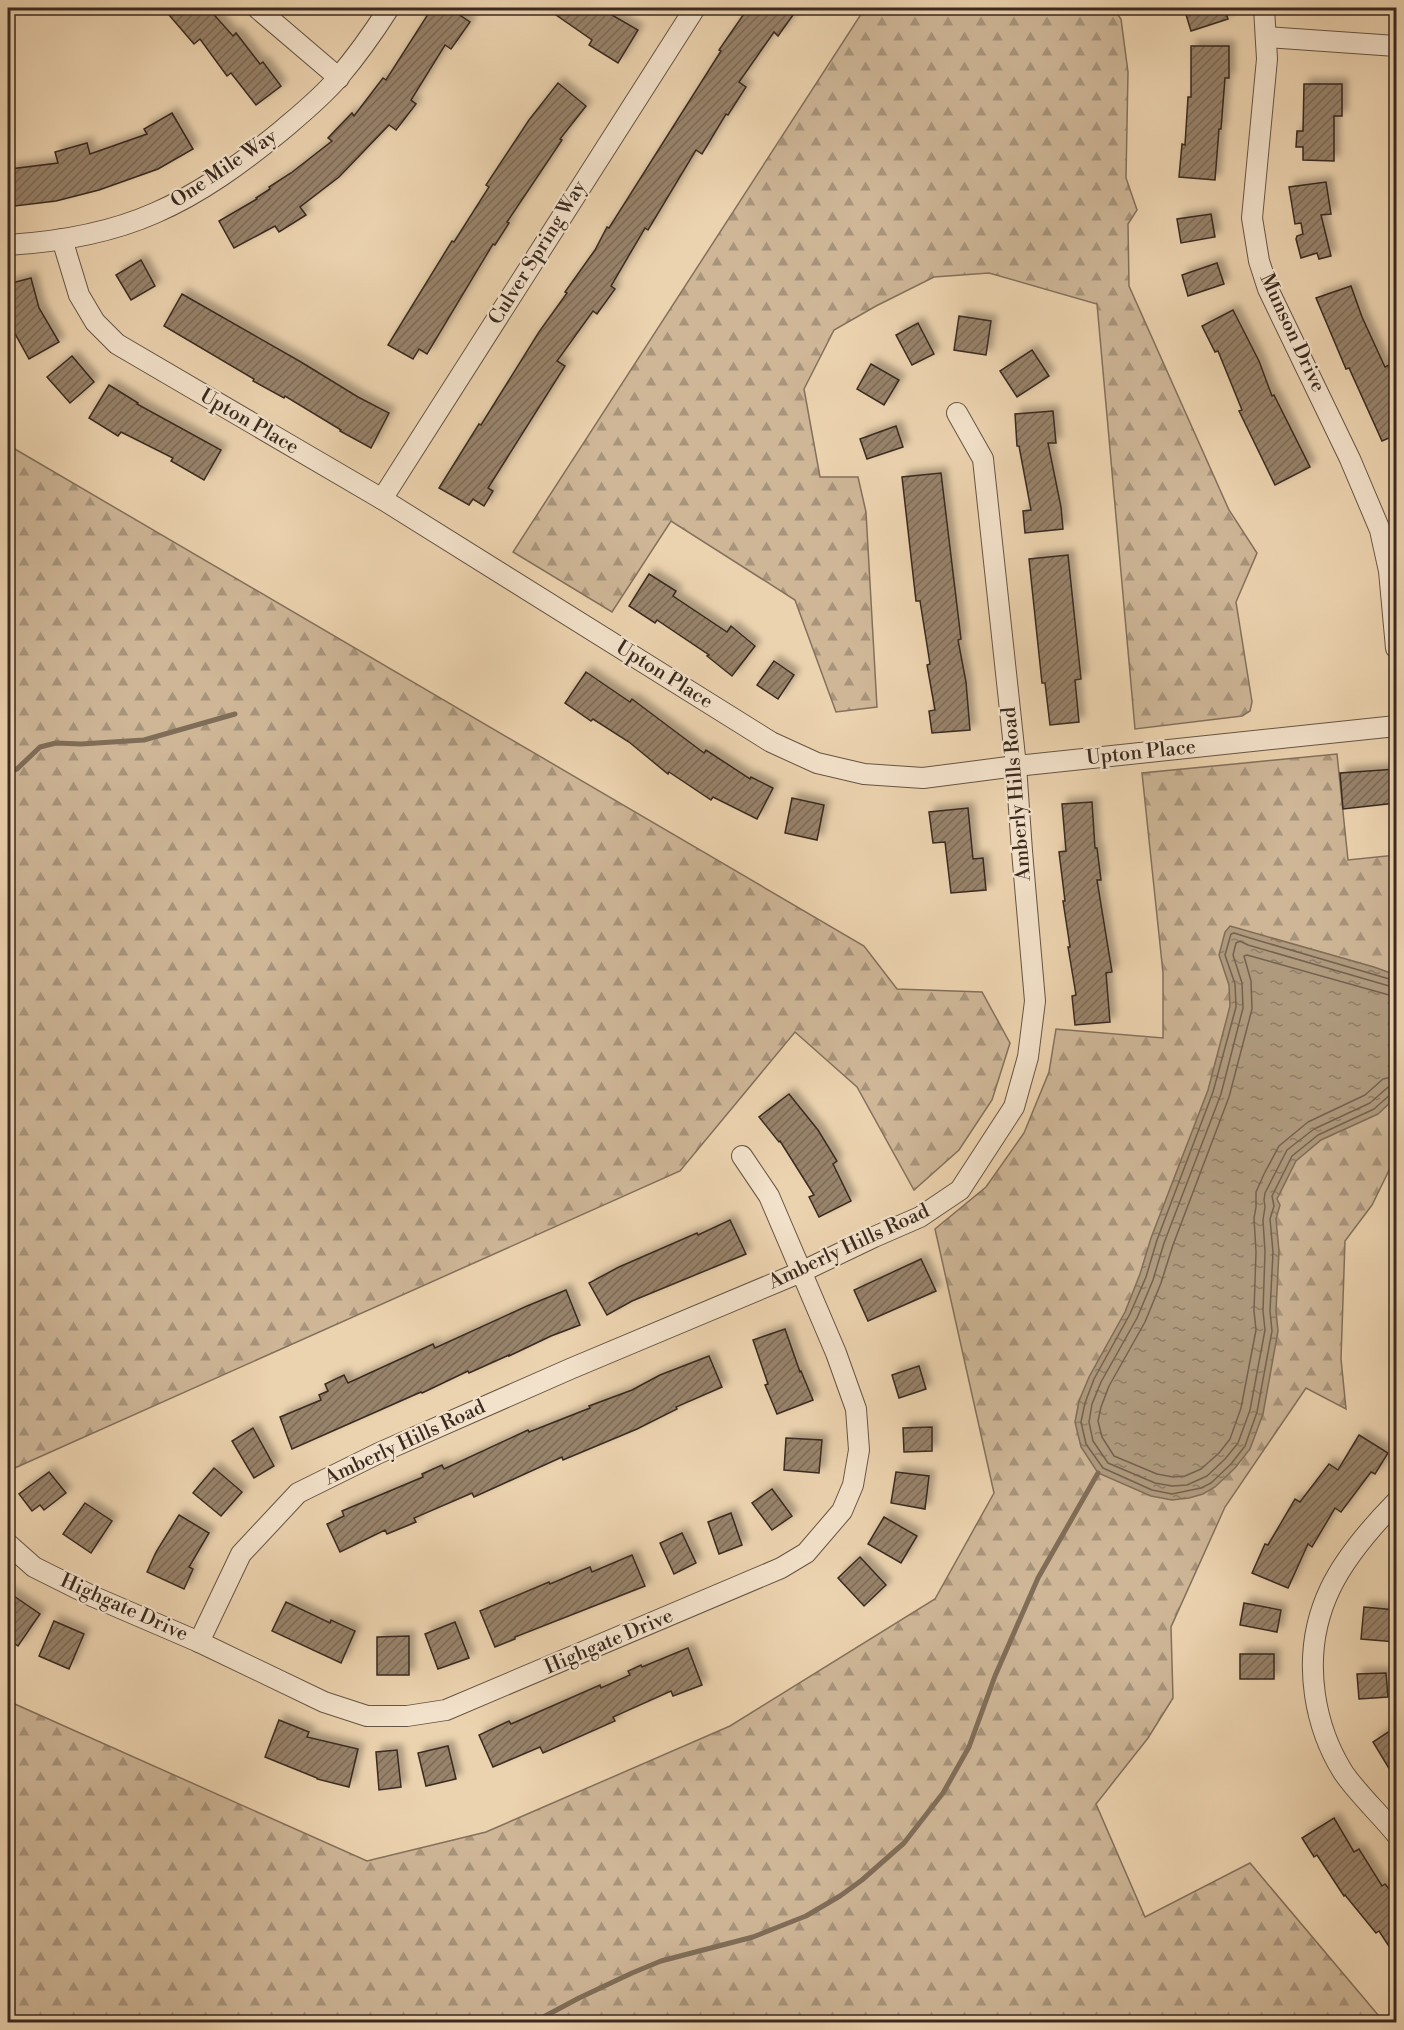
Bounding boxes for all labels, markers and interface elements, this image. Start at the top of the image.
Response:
street label: One Mile Way [166,124,282,214]
street label: Culver Spring Way [484,176,593,330]
street label: Munson Drive [1254,270,1330,396]
street label: Upton Place [195,384,303,460]
street label: Upton Place [611,635,717,715]
street label: Amberly Hills Road [997,705,1037,883]
street label: Upton Place [1085,735,1197,771]
street label: Amberly Hills Road [764,1199,934,1296]
street label: Amberly Hills Road [320,1395,490,1492]
street label: Highgate Drive [56,1569,192,1647]
street label: Highgate Drive [541,1604,677,1680]

